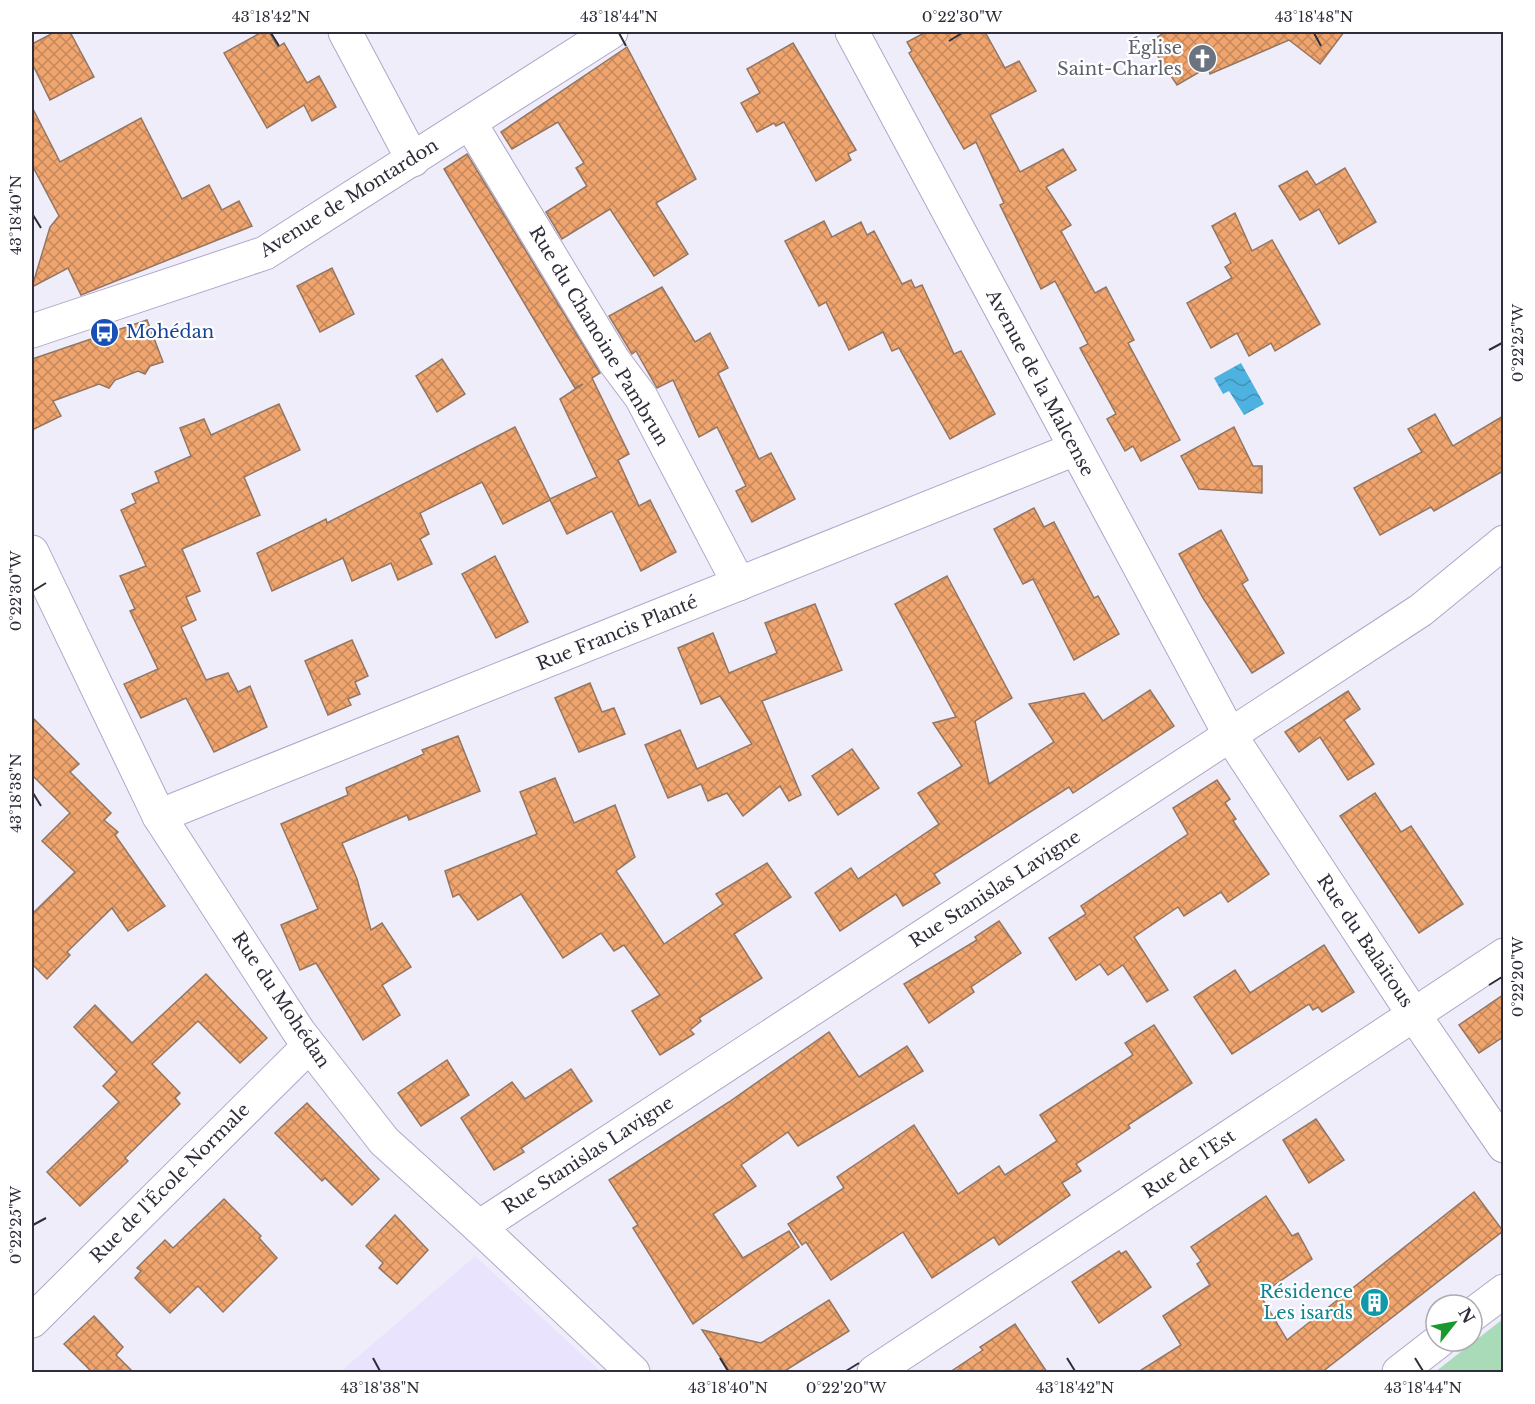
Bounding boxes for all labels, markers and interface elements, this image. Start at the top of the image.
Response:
text: 43°18'42"N [232,7,310,26]
text: 43°18'44"N [580,7,658,26]
text: 0°22'30"W [922,7,1003,26]
text: 43°18'48"N [1275,7,1353,26]
place label: Église Saint-Charles [1057,36,1182,80]
church icon: Église Saint-Charles [1187,42,1219,74]
street label: Avenue de Montardon [255,134,442,262]
text: 43°18'40"N [6,175,25,255]
street label: Rue du Chanoine Pambrun [525,222,673,450]
street label: Avenue de la Malcense [981,285,1099,480]
text: 0°22'25"W [1508,303,1527,382]
bus stop icon: Mohédan [89,316,121,348]
place label: Mohédan [126,321,214,343]
text: 0°22'30"W [6,550,25,631]
street label: Rue Francis Planté [533,591,701,675]
text: 43°18'38"N [6,753,25,833]
street label: Rue Stanislas Lavigne [905,826,1085,952]
street label: Rue du Balaïtous [1312,870,1418,1012]
street label: Rue du Mohédan [227,928,335,1072]
text: 0°22'20"W [1508,936,1527,1017]
street label: Rue Stanislas Lavigne [498,1092,678,1218]
street label: Rue de l'École Normale [85,1098,254,1267]
street label: Rue de l'Est [1138,1125,1240,1203]
text: 0°22'25"W [6,1185,25,1264]
place label: Résidence Les isards [1259,1281,1353,1324]
building icon: Résidence Les isards [1358,1286,1390,1318]
north arrow [1424,1293,1484,1353]
text: N [1454,1304,1479,1327]
text: 43°18'38"N [340,1378,420,1397]
text: 43°18'40"N [688,1378,768,1397]
text: 0°22'20"W [806,1378,887,1397]
text: 43°18'42"N [1036,1378,1114,1397]
text: 43°18'44"N [1384,1378,1462,1397]

